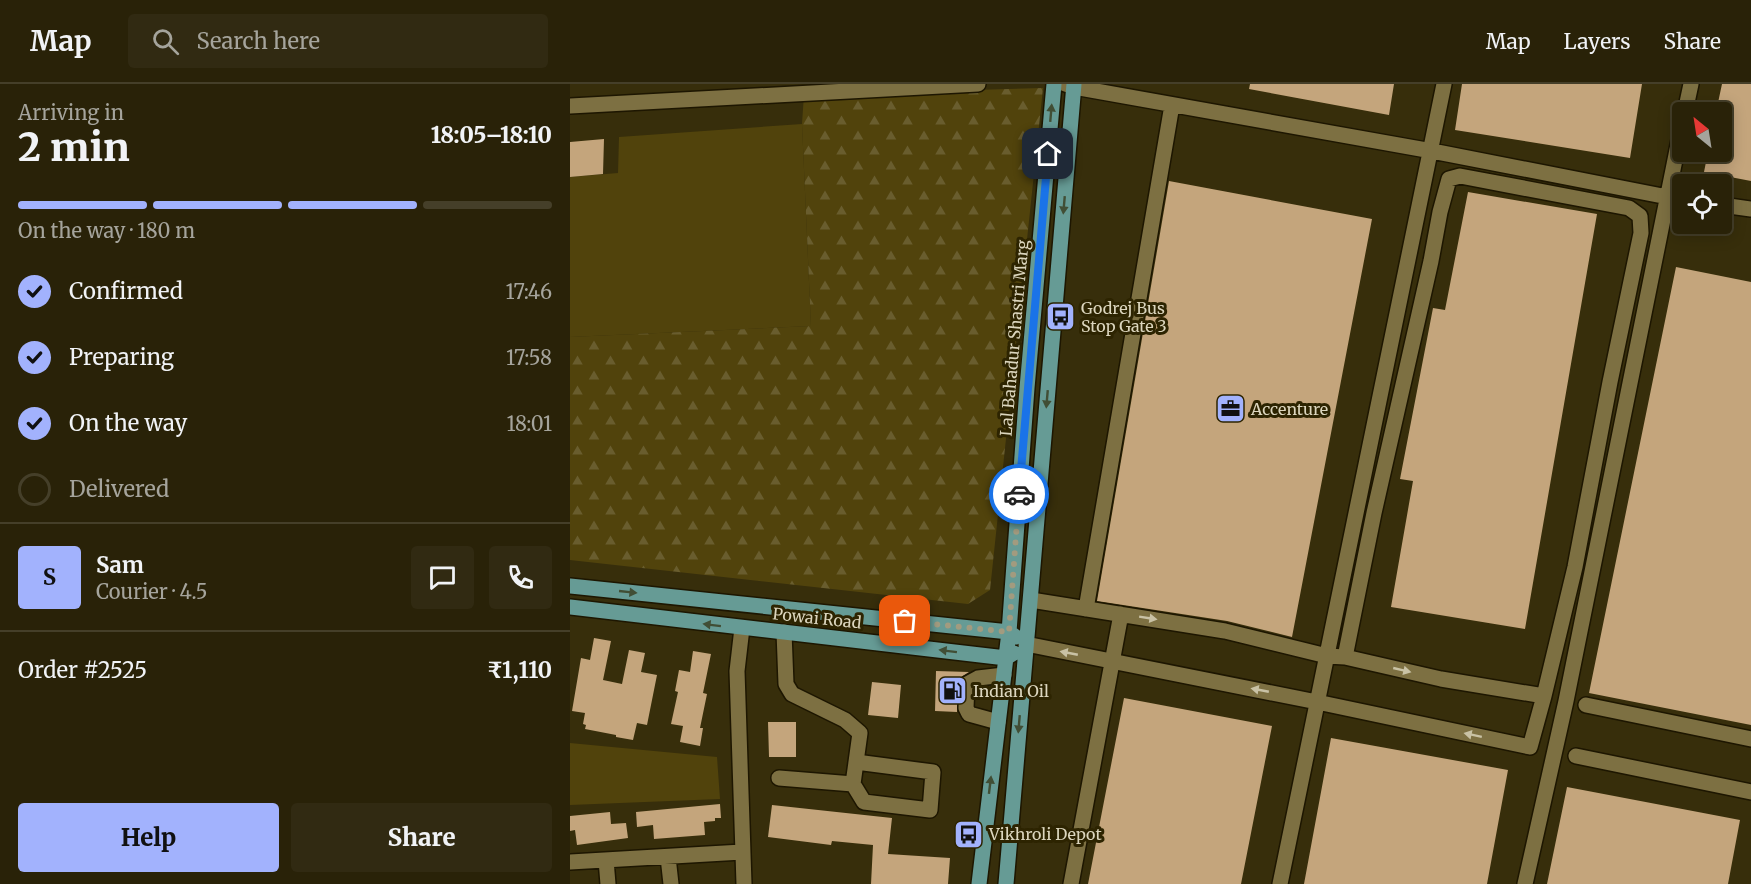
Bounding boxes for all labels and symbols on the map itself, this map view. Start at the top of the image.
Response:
north arrow [1672,102,1732,162]
one-way arrow [1047,103,1056,122]
pin [1022,128,1073,179]
one-way arrow [1059,196,1069,215]
street label: Lal Bahadur Shastri Marg [995,239,1033,437]
place label: Godrej Bus Stop Gate 3 [1081,298,1167,336]
bus stop icon: Godrej Bus Stop Gate 3 [1044,301,1076,333]
one-way arrow [1043,390,1052,409]
office icon: Accenture [1214,393,1246,425]
place label: Accenture [1250,399,1328,419]
courier [989,464,1049,524]
one-way arrow [619,587,638,597]
pin [879,595,930,646]
street label: Powai Road [772,603,863,633]
one-way arrow [1139,614,1158,623]
one-way arrow [703,620,722,629]
one-way arrow [938,646,957,656]
one-way arrow [1059,648,1078,657]
one-way arrow [1393,666,1412,675]
fuel station icon: Indian Oil [936,675,968,707]
place label: Indian Oil [973,681,1049,701]
one-way arrow [1250,685,1269,694]
one-way arrow [1014,714,1024,733]
one-way arrow [1463,730,1482,739]
one-way arrow [985,775,995,794]
bus stop icon: Vikhroli Depot [952,818,984,850]
place label: Vikhroli Depot [988,824,1102,844]

